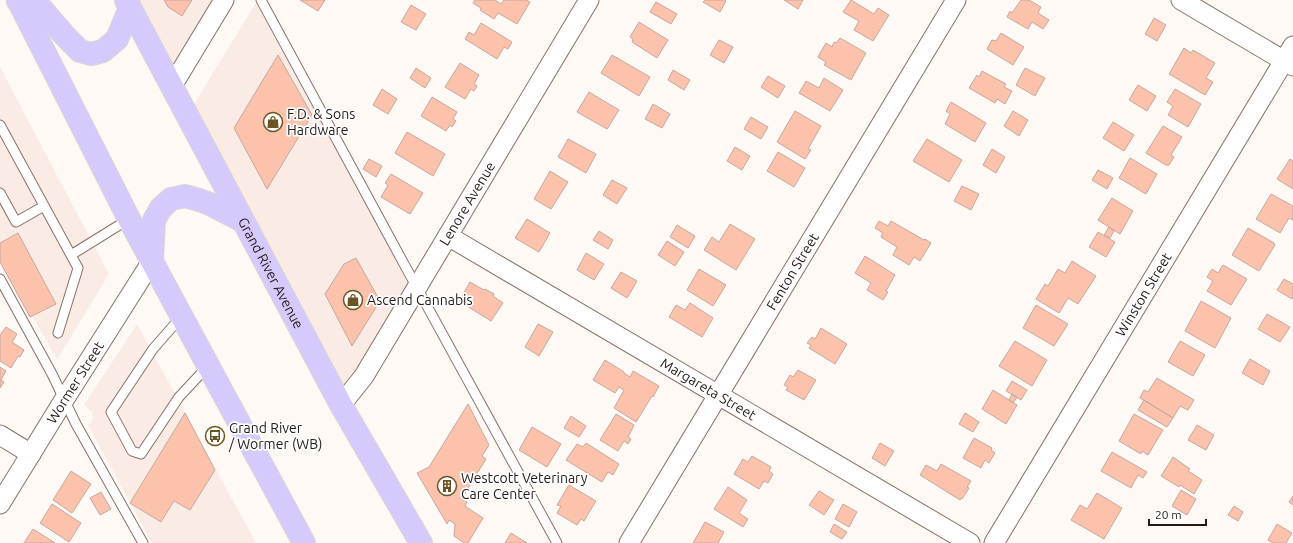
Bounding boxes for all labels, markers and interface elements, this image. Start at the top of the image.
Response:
place label: F.D. & Sons Hardware [287,106,355,138]
shop icon: F.D. & Sons Hardware [262,111,284,133]
street label: Lenore Avenue [436,159,498,248]
street label: Grand River Avenue [235,215,307,331]
street label: Fenton Street [763,230,822,313]
street label: Winston Street [1112,249,1175,339]
shop icon: Ascend Cannabis [342,289,364,311]
place label: Ascend Cannabis [367,292,473,308]
street label: Wormer Street [44,338,107,426]
street label: Margareta Street [658,355,759,424]
place label: Grand River / Wormer (WB) [228,420,322,452]
bus stop icon: Grand River / Wormer (WB) [204,425,226,447]
place label: Westcott Veterinary Care Center [461,470,588,502]
building icon: Westcott Veterinary Care Center [436,475,458,497]
scale bar [1149,501,1206,527]
text: 20 m [1155,508,1182,521]

